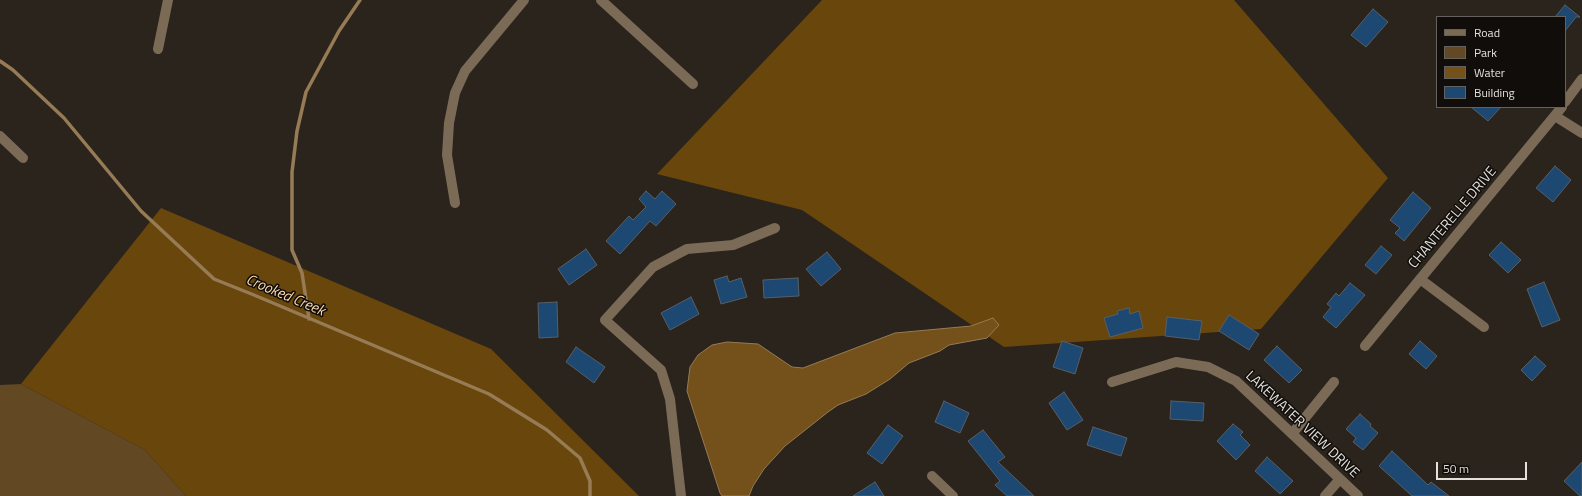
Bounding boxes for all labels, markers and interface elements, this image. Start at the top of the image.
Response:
legend [1436,16,1566,108]
text: Road [1474,23,1500,42]
text: Park [1474,43,1497,62]
text: Water [1474,63,1505,82]
text: Building [1474,83,1515,102]
street label: CHANTERELLE DRIVE [1406,164,1500,272]
water label: Crooked Creek [243,271,327,321]
street label: LAKEWATER VIEW DRIVE [1242,368,1362,482]
scale bar [1438,454,1529,480]
text: 50 m [1443,459,1469,478]

